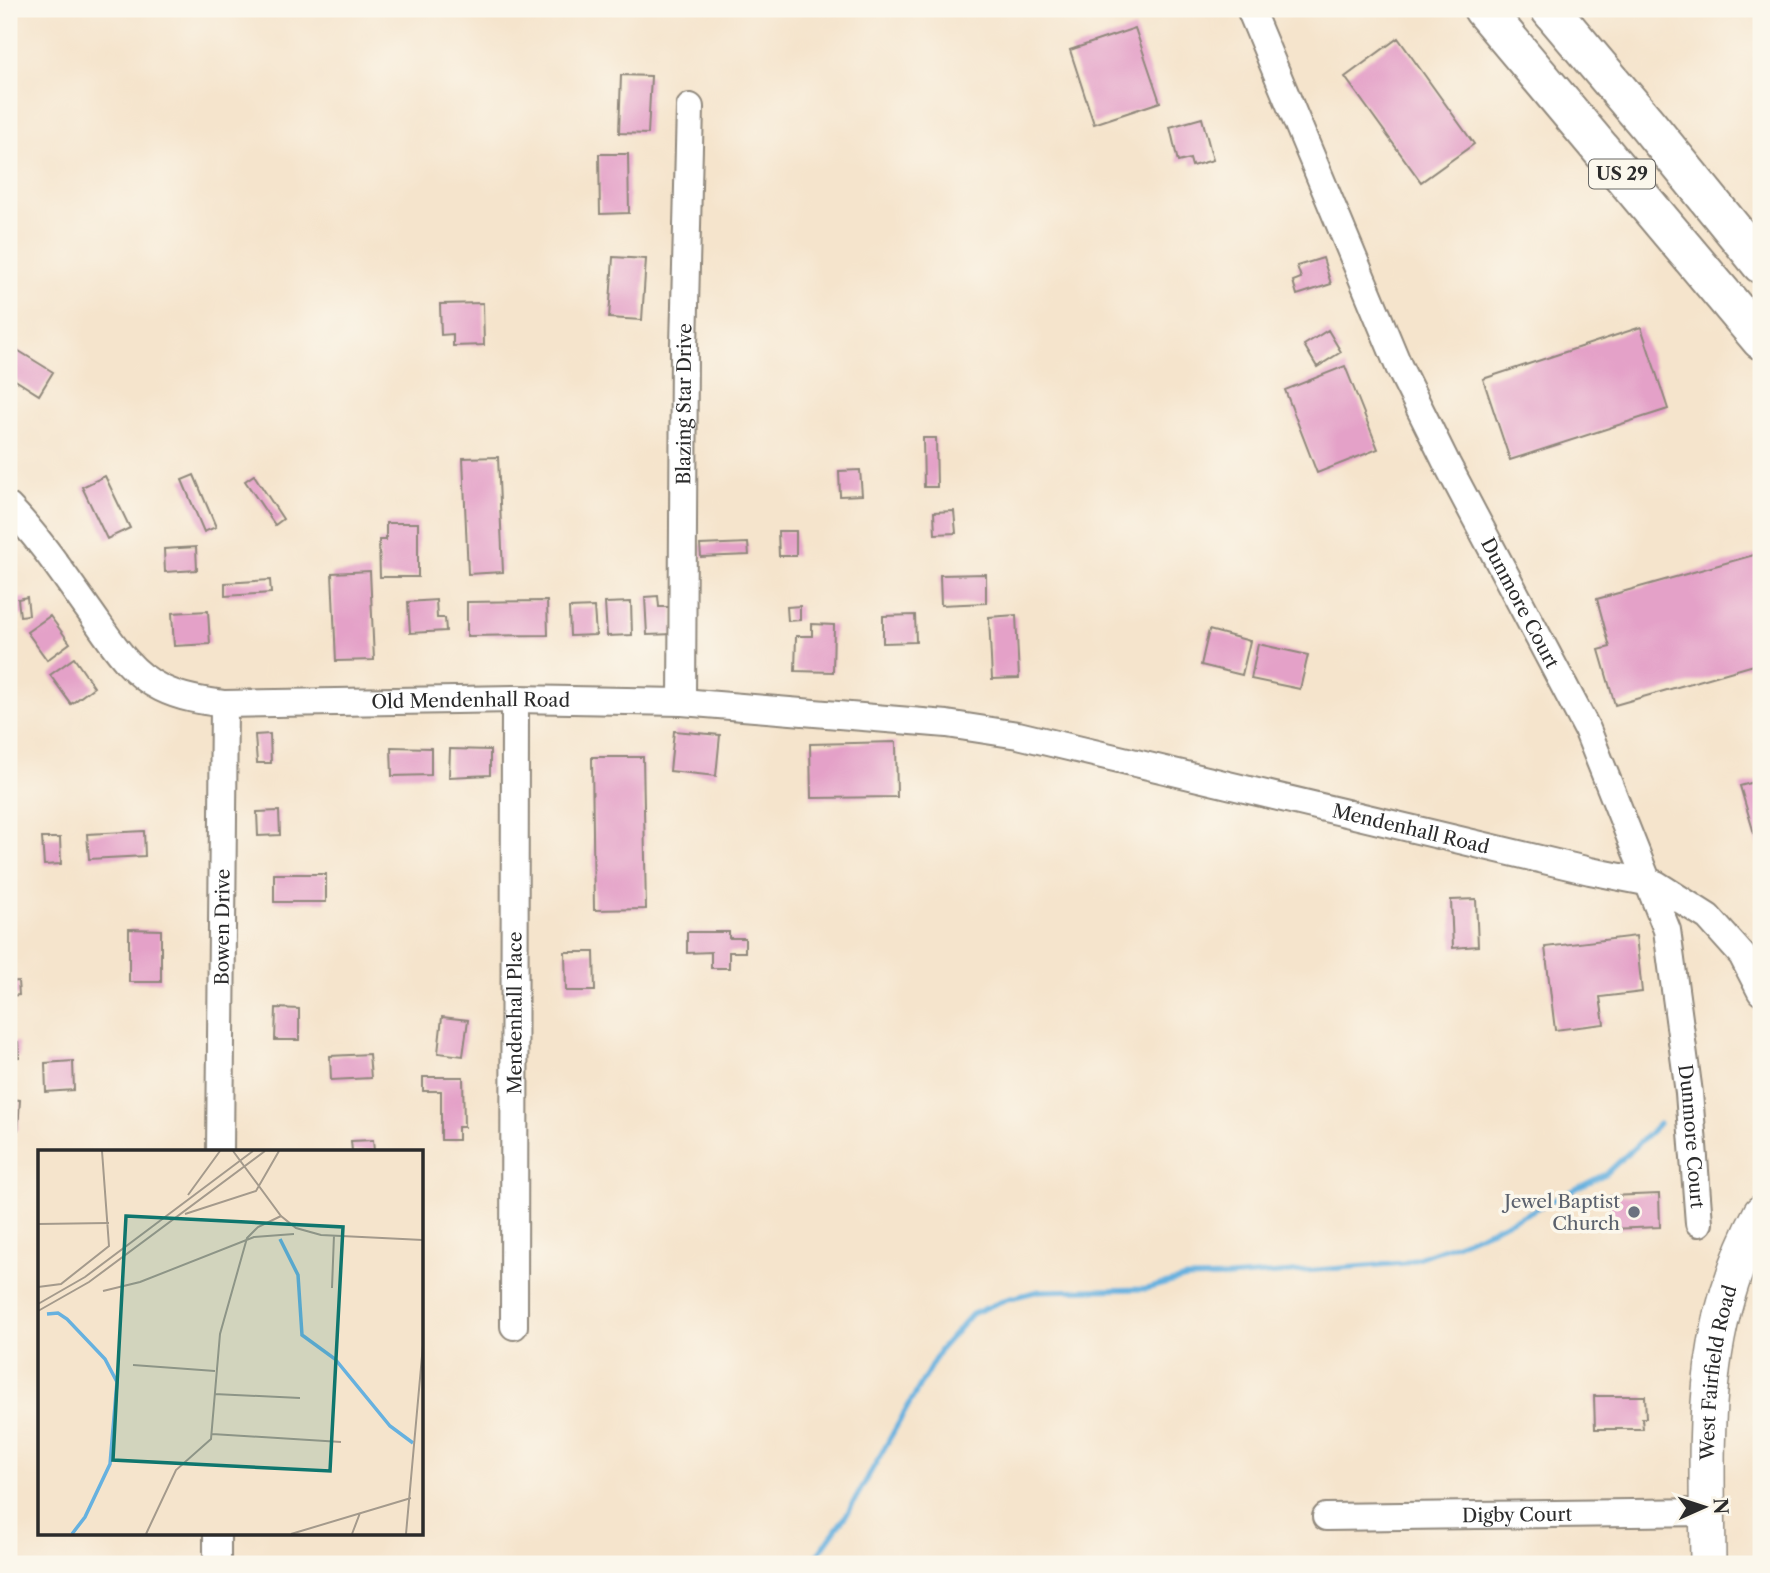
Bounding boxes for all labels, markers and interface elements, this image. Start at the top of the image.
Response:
road number: US 29 [1589,160,1655,188]
street label: Blazing Star Drive [672,323,697,485]
street label: Dunmore Court [1476,534,1564,673]
street label: Old Mendenhall Road [371,688,571,713]
street label: Mendenhall Road [1330,799,1492,859]
street label: Bowen Drive [210,869,235,985]
street label: Mendenhall Place [503,932,527,1094]
street label: Dunmore Court [1673,1063,1709,1210]
inset map [38,1150,424,1534]
place label: Jewel Baptist Church [1501,1190,1620,1235]
marker: Jewel Baptist Church [1626,1204,1642,1220]
street label: West Fairfield Road [1696,1282,1742,1462]
north arrow [1668,1472,1738,1542]
text: N [1709,1497,1732,1515]
street label: Digby Court [1462,1503,1572,1527]

